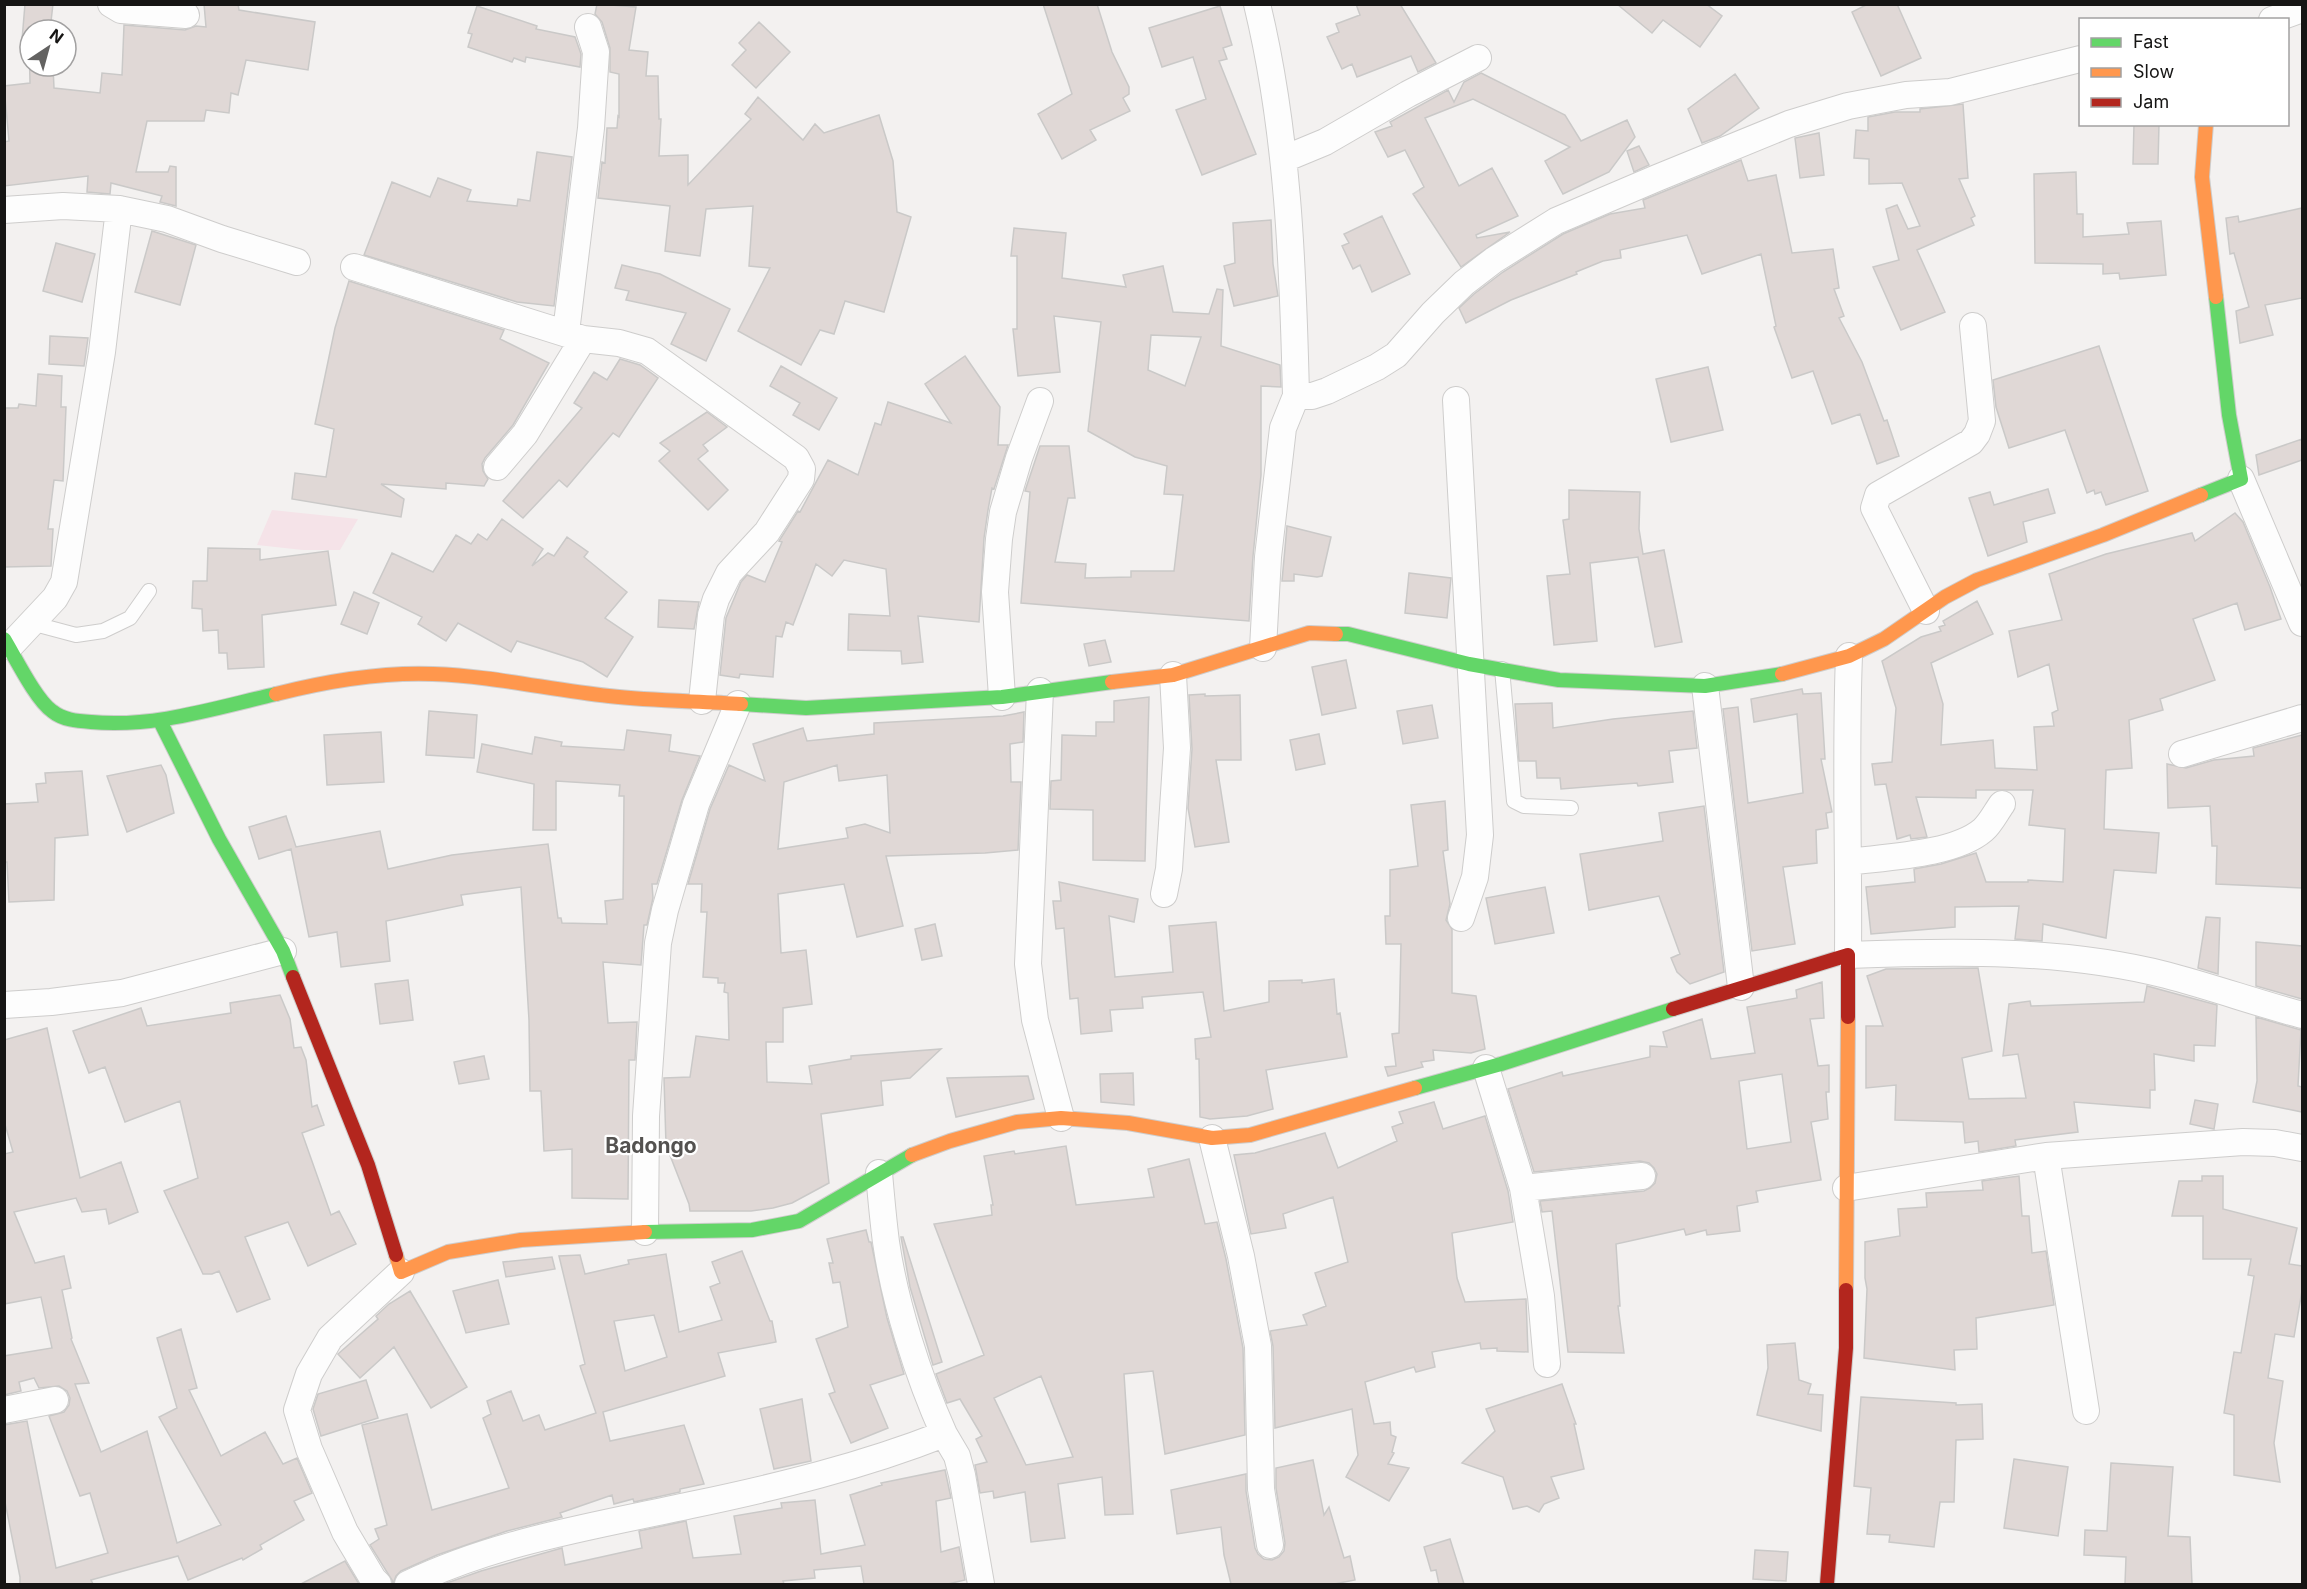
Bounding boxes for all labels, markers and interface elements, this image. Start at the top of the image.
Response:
north arrow [18,18,78,78]
legend [2079,18,2289,126]
text: N [46,24,68,48]
text: Fast [2133,31,2169,52]
text: Slow [2133,61,2174,82]
text: Jam [2133,91,2169,112]
district label: Badongo [605,1133,697,1158]

